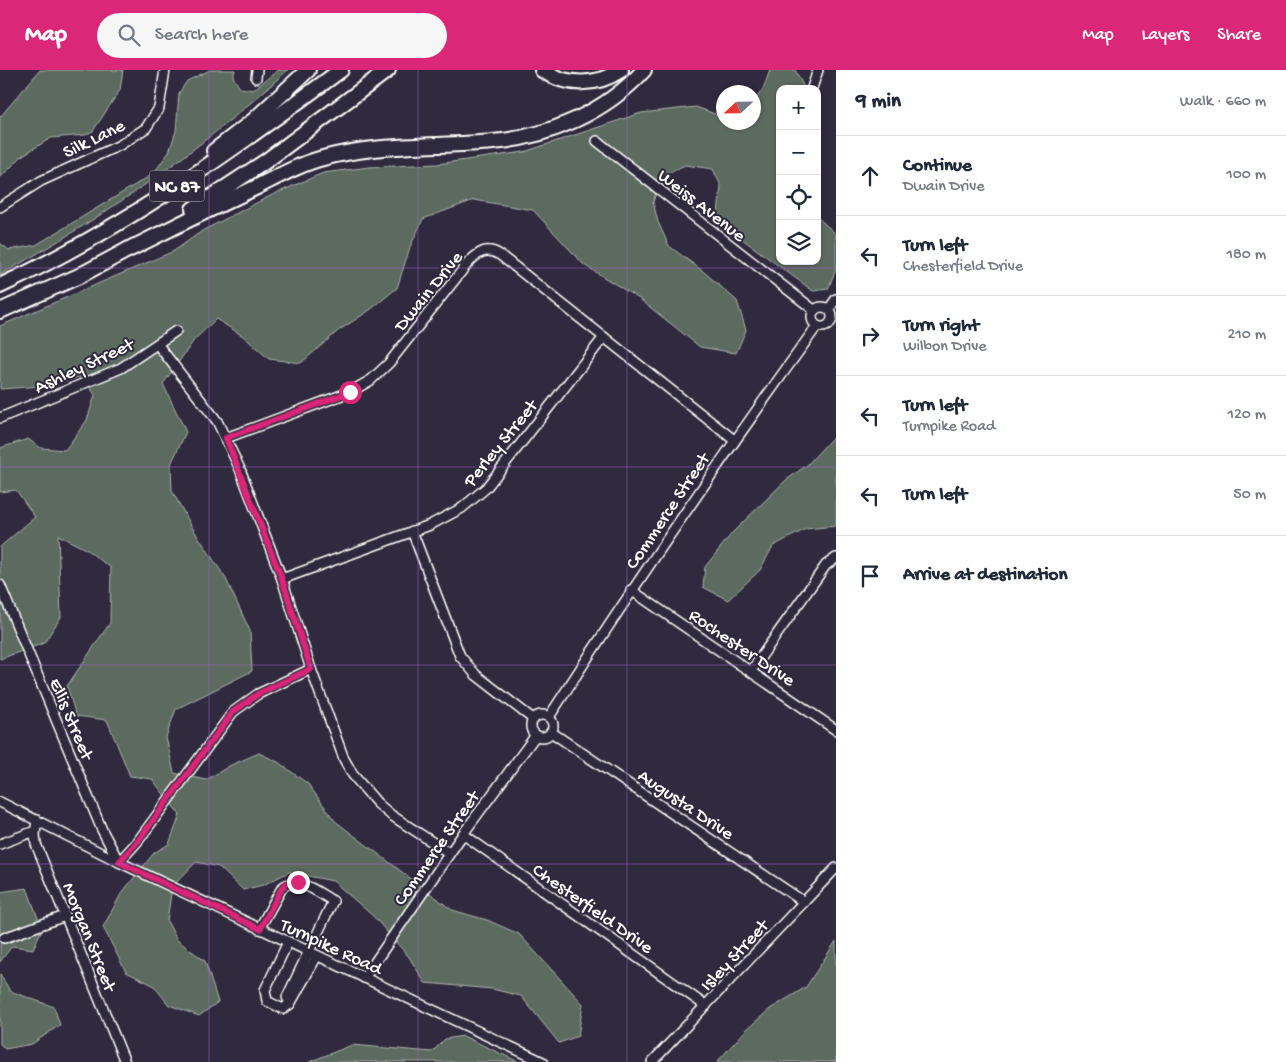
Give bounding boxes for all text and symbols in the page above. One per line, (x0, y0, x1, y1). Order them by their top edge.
search box (97, 13, 447, 58)
text: Map (25, 21, 67, 50)
icon: search (115, 21, 143, 49)
text: Search here (155, 24, 248, 47)
text: Map (1082, 25, 1114, 46)
text: Layers (1142, 25, 1189, 46)
text: Share (1217, 25, 1261, 46)
north arrow (716, 85, 761, 130)
map controls (776, 85, 821, 265)
button: + (776, 85, 821, 130)
text: 9 min (856, 90, 901, 115)
text: Walk · 660 m (1180, 93, 1266, 112)
street label: Silk Lane (60, 115, 130, 165)
button: − (776, 130, 821, 175)
text: Continue (903, 155, 972, 178)
icon: ahead (856, 162, 884, 190)
street label: Weiss Avenue (652, 165, 750, 248)
text: 100 m (1226, 166, 1266, 185)
road number: NC 87 (150, 170, 204, 202)
button: locate (776, 175, 821, 220)
text: Dwain Drive (903, 178, 984, 197)
button: layers (776, 220, 821, 265)
text: Turn left (903, 235, 967, 258)
icon: left (856, 242, 884, 270)
text: 180 m (1227, 246, 1266, 265)
street label: Dwain Drive (389, 247, 469, 339)
text: Chesterfield Drive (903, 258, 1023, 277)
text: Turn right (903, 315, 979, 338)
icon: right (856, 322, 884, 350)
text: 210 m (1227, 326, 1266, 345)
street label: Ashley Street (31, 333, 140, 400)
text: Wilbon Drive (903, 338, 987, 357)
route start (339, 381, 362, 404)
street label: Perley Street (459, 394, 545, 493)
text: Turn left (903, 395, 967, 418)
icon: left (856, 402, 884, 430)
text: 120 m (1227, 406, 1266, 425)
text: Turnpike Road (903, 418, 995, 437)
street label: Commerce Street (622, 448, 717, 574)
icon: left (856, 482, 884, 510)
text: Turn left (903, 484, 967, 507)
text: 50 m (1233, 486, 1266, 505)
icon: arrive (856, 562, 884, 590)
text: Arrive at destination (903, 564, 1067, 587)
street label: Rochester Drive (683, 605, 799, 693)
street label: Ellis Street (42, 675, 98, 766)
street label: Augusta Drive (633, 765, 738, 847)
street label: Commerce Street (390, 785, 487, 911)
street label: Chesterfield Drive (527, 860, 657, 960)
route end (287, 871, 310, 894)
street label: Morgan Street (55, 880, 121, 997)
street label: Turnpike Road (275, 914, 387, 983)
street label: Isley Street (696, 914, 776, 997)

